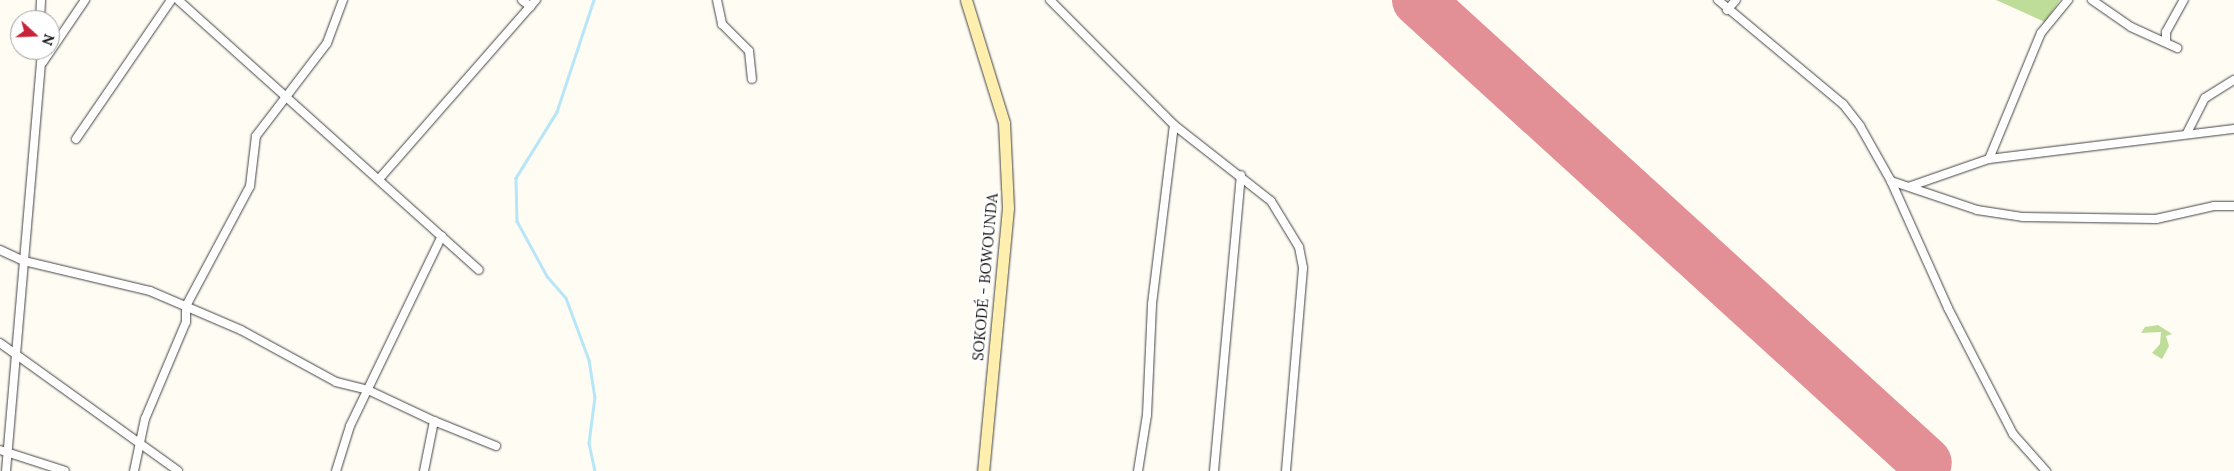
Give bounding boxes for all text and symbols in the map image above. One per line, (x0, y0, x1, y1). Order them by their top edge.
north arrow (10, 10, 60, 60)
text: N (38, 32, 58, 48)
street label: SOKODÉ - BOWOUNDA (969, 192, 1001, 362)

